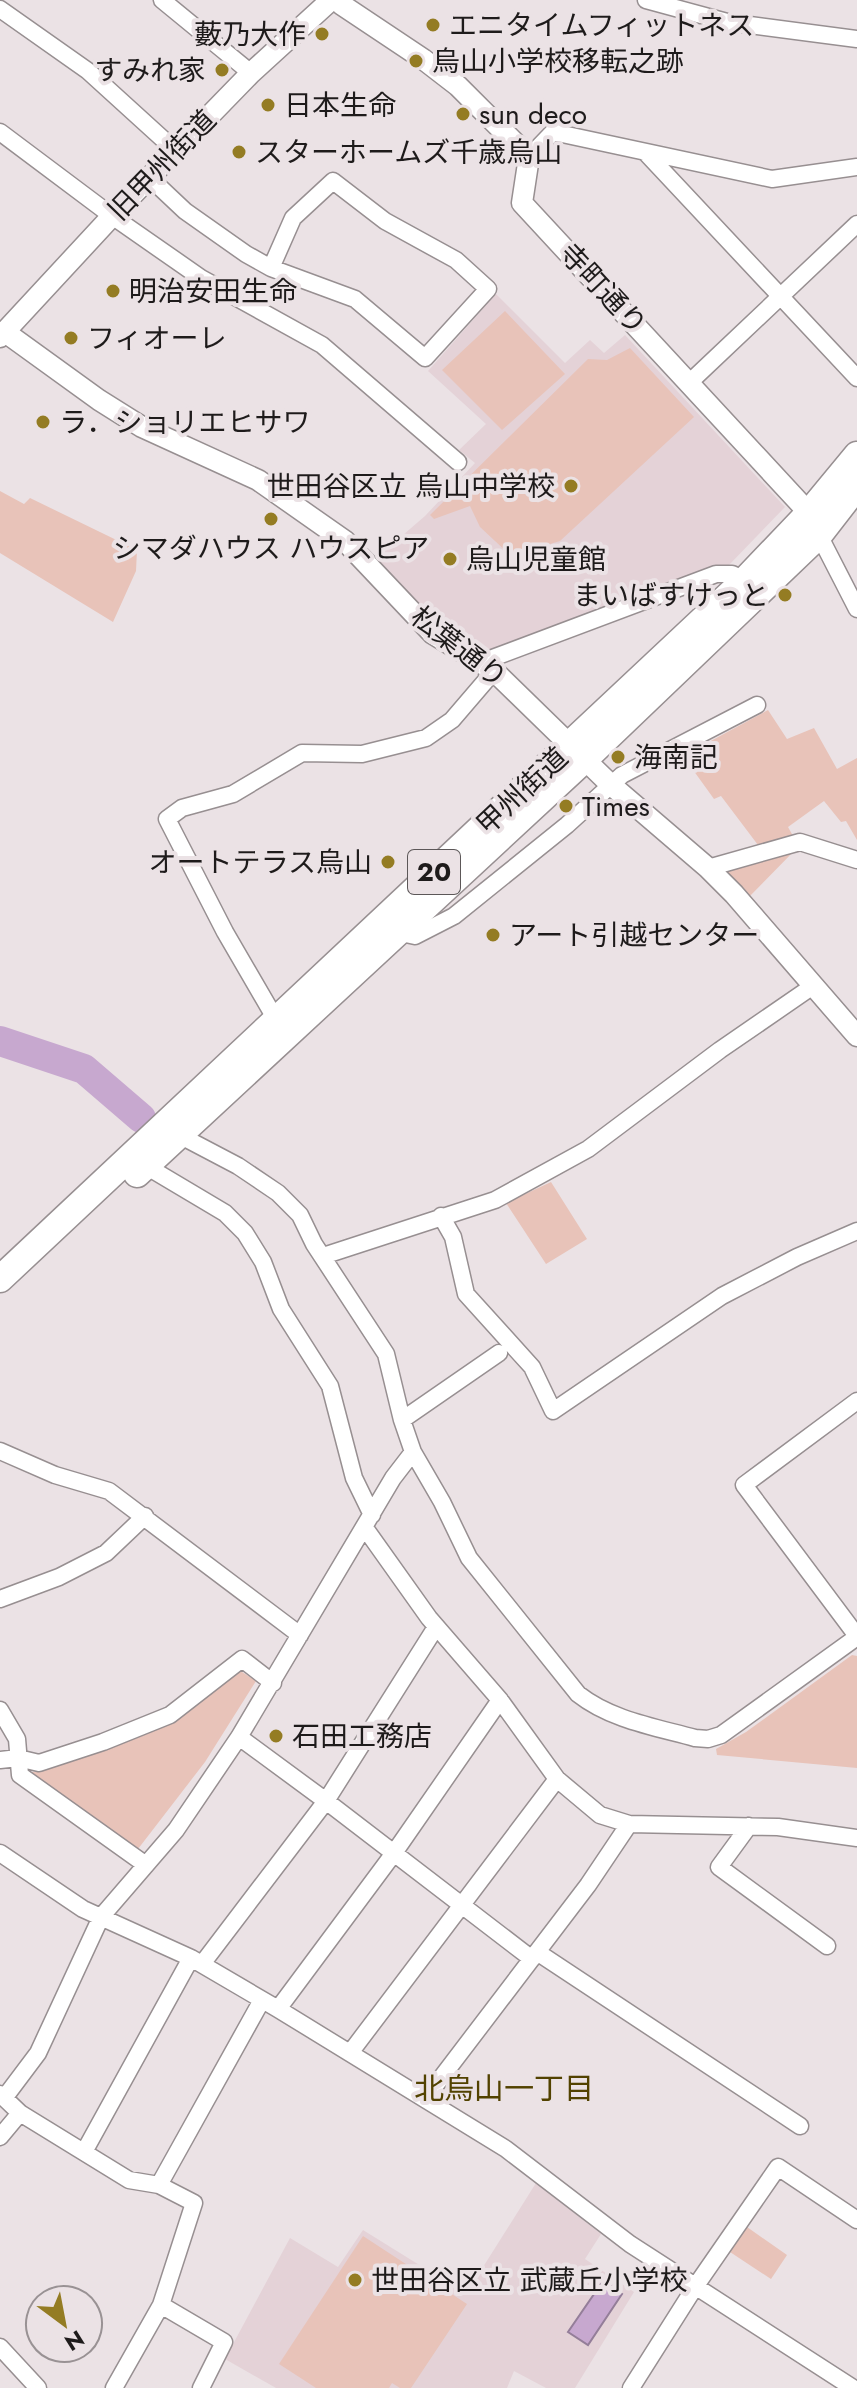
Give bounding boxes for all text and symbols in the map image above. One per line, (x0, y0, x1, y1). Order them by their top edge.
place label: エニタイムフィットネス (449, 5, 754, 46)
place label: 藪乃大作 (194, 14, 306, 55)
marker: エニタイムフィットネス (424, 16, 442, 34)
marker: 藪乃大作 (313, 25, 331, 43)
place label: 烏山小学校移転之跡 (432, 41, 684, 82)
place label: すみれ家 (94, 50, 206, 91)
marker: 烏山小学校移転之跡 (407, 52, 425, 70)
marker: すみれ家 (213, 61, 231, 79)
place label: 日本生命 (284, 85, 396, 126)
place label: sun deco (479, 94, 587, 135)
marker: 日本生命 (259, 96, 277, 114)
street label: 旧甲州街道 (99, 100, 225, 230)
marker: sun deco (454, 105, 472, 123)
place label: スターホームズ千歳烏山 (255, 132, 562, 173)
marker: スターホームズ千歳烏山 (230, 143, 248, 161)
street label: 寺町通り (550, 234, 656, 344)
place label: 明治安田生命 (129, 271, 297, 312)
marker: 明治安田生命 (104, 282, 122, 300)
place label: フィオーレ (87, 318, 226, 359)
marker: フィオーレ (62, 329, 80, 347)
place label: ラ．ショリエヒサワ (59, 402, 310, 443)
marker: ラ．ショリエヒサワ (34, 413, 52, 431)
place label: 世田谷区立 烏山中学校 (267, 466, 555, 507)
marker: 世田谷区立 烏山中学校 (562, 477, 580, 495)
marker: シマダハウス ハウスピア (262, 510, 280, 528)
place label: シマダハウス ハウスピア (113, 528, 429, 569)
place label: 烏山児童館 (466, 539, 606, 580)
marker: 烏山児童館 (441, 550, 459, 568)
place label: まいばすけっと (573, 575, 769, 616)
marker: まいばすけっと (776, 586, 794, 604)
street label: 松葉通り (402, 596, 516, 698)
place label: 海南記 (634, 737, 718, 778)
street label: 甲州街道 (467, 738, 577, 844)
marker: 海南記 (609, 748, 627, 766)
place label: Times (582, 786, 650, 827)
marker: Times (557, 797, 575, 815)
place label: オートテラス烏山 (149, 842, 372, 883)
road number: 20 (408, 850, 460, 894)
marker: オートテラス烏山 (379, 853, 397, 871)
place label: アート引越センター (509, 915, 759, 956)
marker: アート引越センター (484, 926, 502, 944)
place label: 石田工務店 (292, 1716, 432, 1757)
marker: 石田工務店 (267, 1727, 285, 1745)
district label: 北烏山一丁目 (414, 2067, 594, 2110)
place label: 世田谷区立 武蔵丘小学校 (371, 2260, 687, 2301)
marker: 世田谷区立 武蔵丘小学校 (346, 2271, 364, 2289)
north arrow (24, 2284, 104, 2364)
text: N (59, 2323, 90, 2359)

